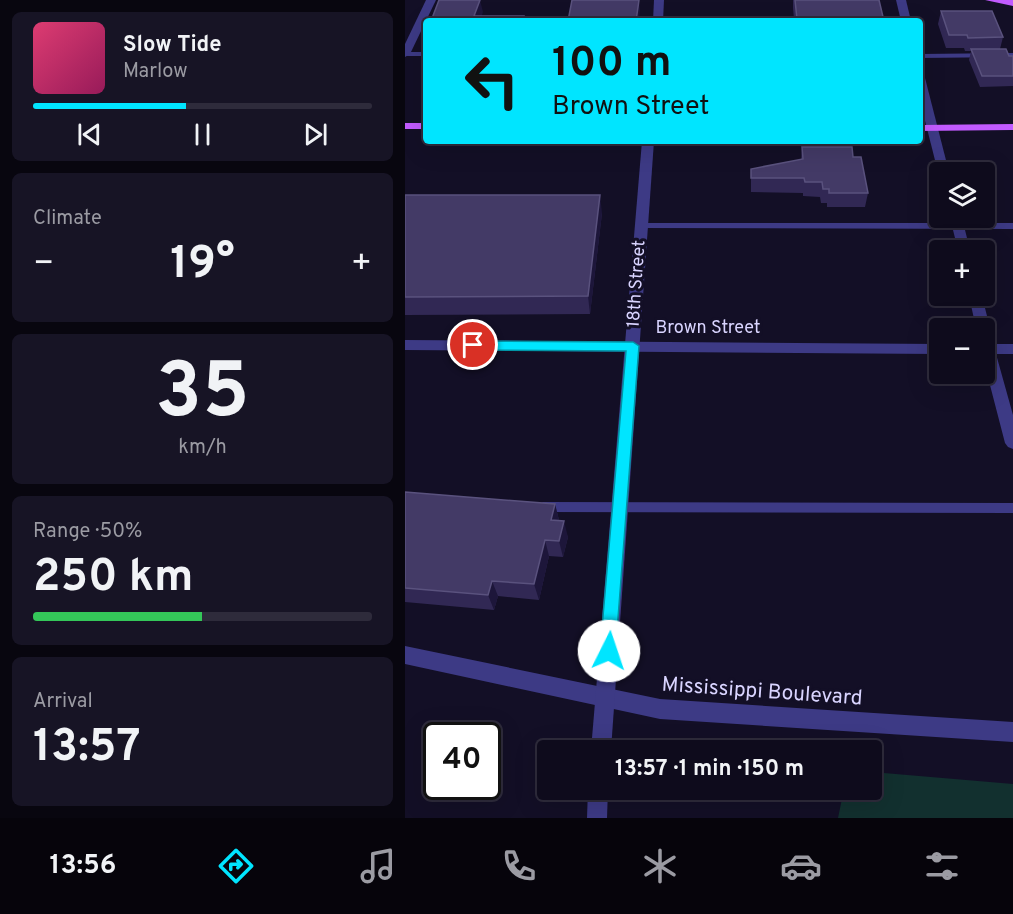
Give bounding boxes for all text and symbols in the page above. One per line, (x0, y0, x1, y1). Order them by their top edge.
text: Slow Tide (123, 32, 222, 59)
text: 100 m (552, 38, 671, 91)
icon: left (453, 42, 531, 120)
text: Marlow (123, 59, 187, 85)
text: Brown Street (552, 90, 710, 124)
icon: previous (73, 118, 106, 151)
icon: pause (186, 118, 219, 151)
icon: next (299, 118, 332, 151)
map controls (929, 162, 995, 384)
button: layers (929, 162, 995, 228)
text: Climate (33, 206, 102, 232)
text: 19° (170, 237, 235, 294)
street label: 18th Street (622, 239, 652, 329)
button: + (929, 240, 995, 306)
text: − (33, 244, 54, 286)
text: + (351, 244, 372, 286)
street label: Brown Street (655, 317, 761, 340)
button: − (929, 318, 995, 384)
pin (447, 319, 498, 370)
icon: arrive (456, 328, 489, 361)
text: 35 (155, 346, 250, 445)
text: km/h (178, 435, 227, 461)
text: Range · 50% (33, 519, 142, 545)
text: 250 km (33, 550, 193, 607)
position arrow (577, 619, 641, 683)
street label: Mississippi Boulevard (661, 672, 863, 712)
text: Arrival (33, 689, 93, 715)
text: 13:57 (33, 720, 141, 777)
speed limit sign: 40 (423, 722, 501, 800)
text: 13:57 · 1 min · 150 m (615, 756, 804, 783)
icon: directions (215, 845, 257, 887)
icon: music (357, 845, 399, 887)
icon: phone (498, 845, 540, 887)
icon: climate (639, 845, 681, 887)
icon: car (780, 845, 822, 887)
icon: filters (921, 845, 963, 887)
text: 13:56 (50, 849, 116, 883)

